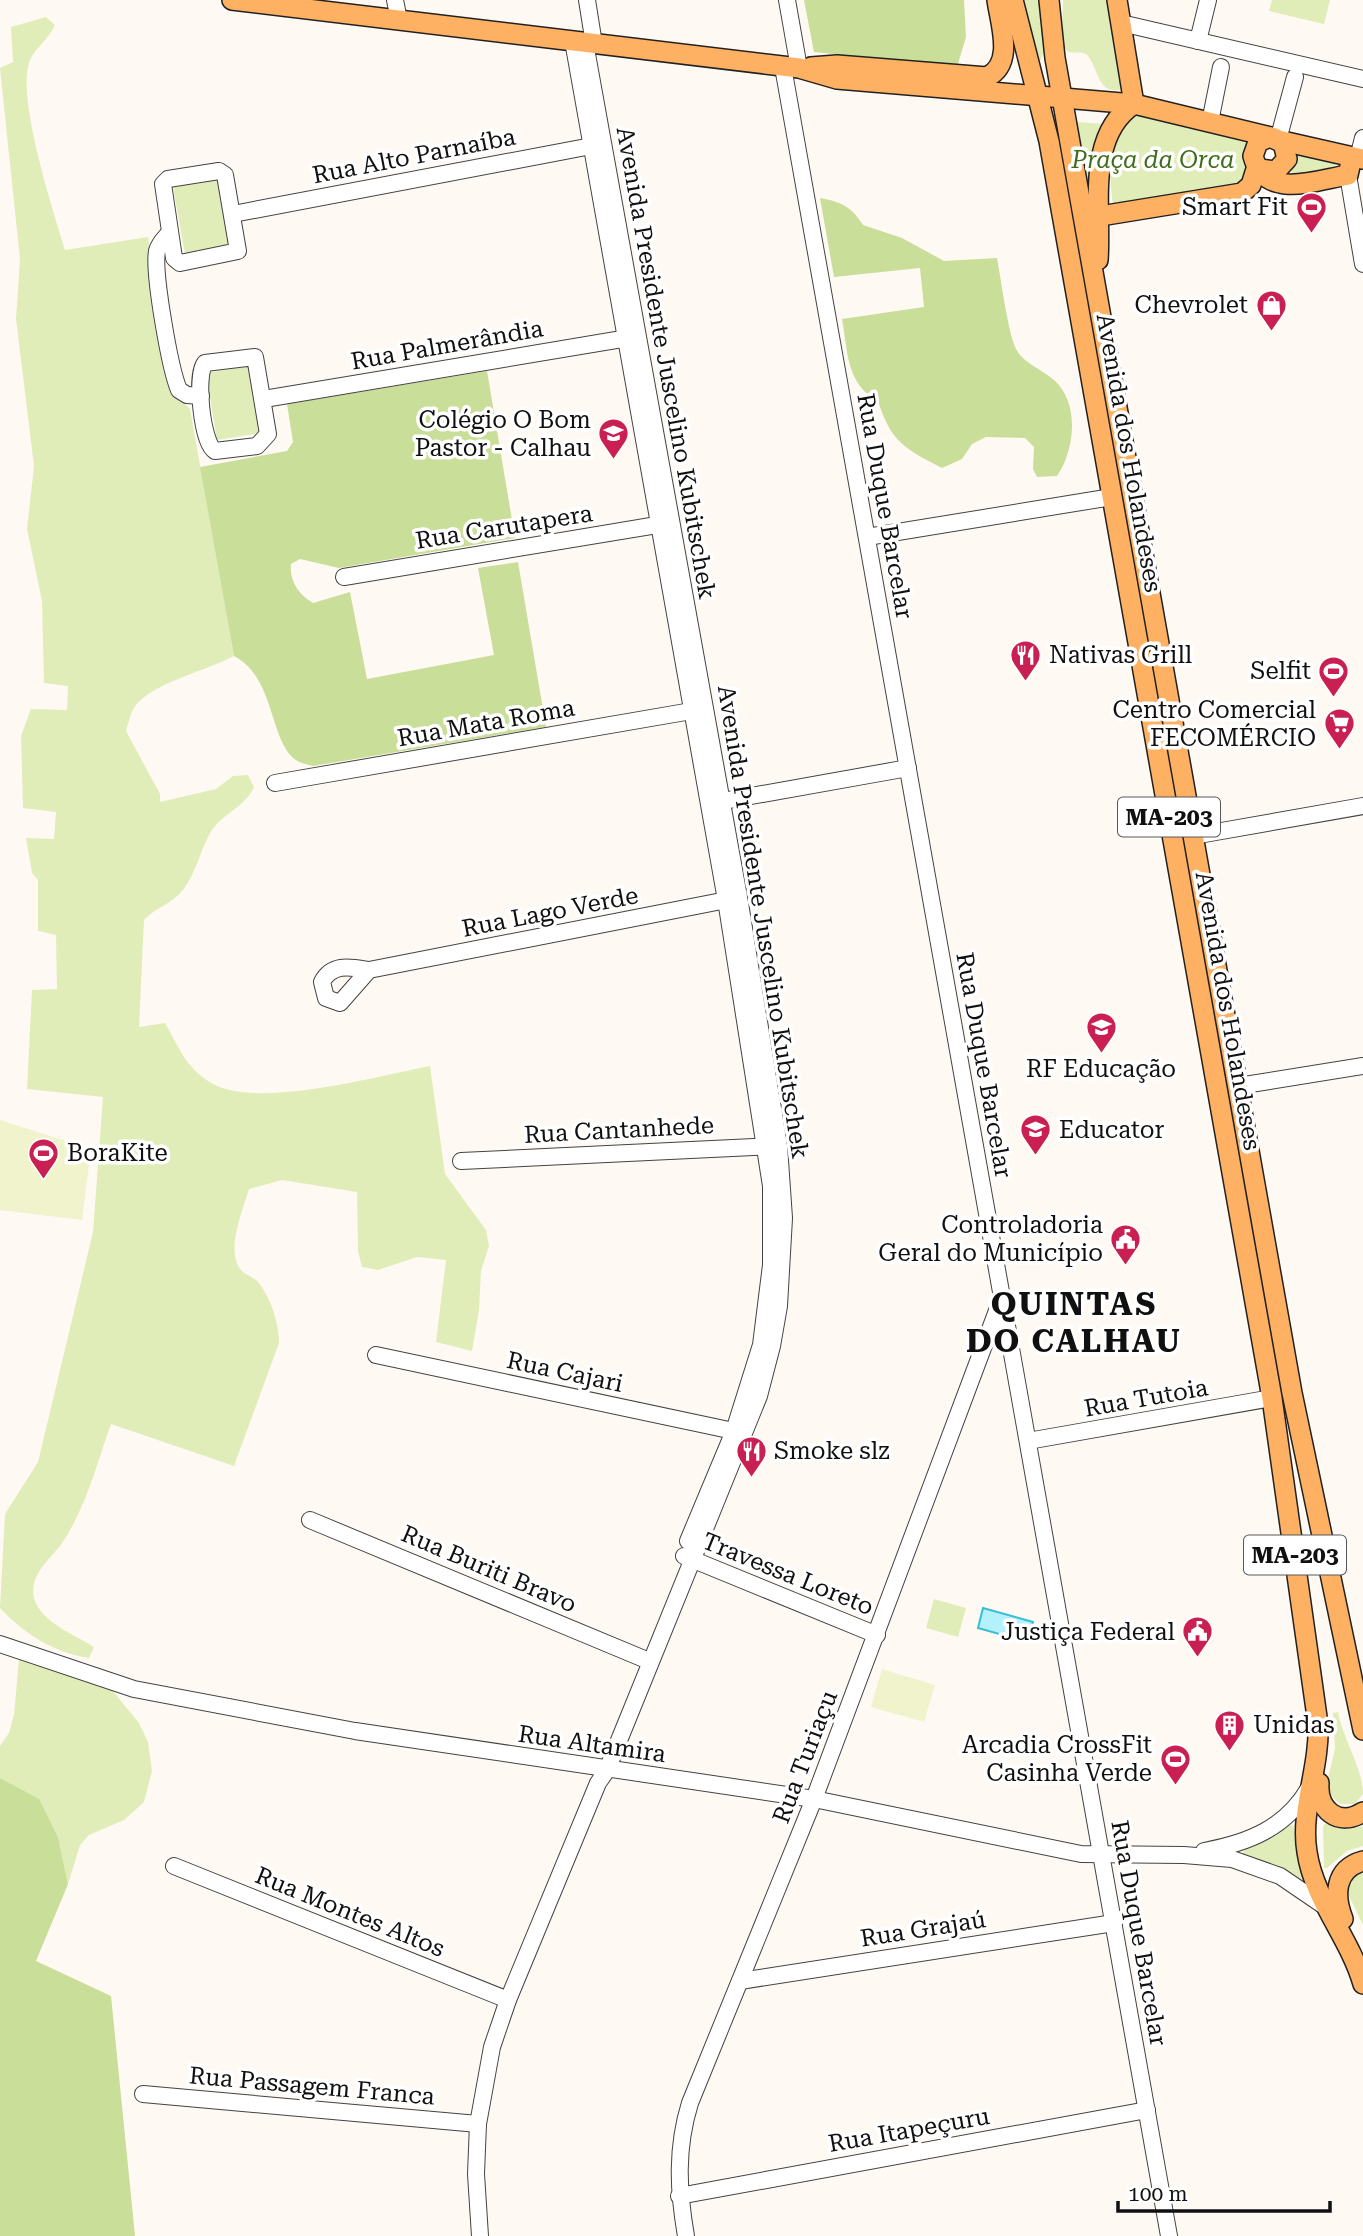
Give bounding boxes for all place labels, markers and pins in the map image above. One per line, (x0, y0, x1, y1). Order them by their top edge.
sports icon: Smart Fit (1294, 190, 1328, 234)
place label: Smart Fit (1182, 193, 1288, 221)
shop icon: Chevrolet (1254, 288, 1288, 332)
place label: Chevrolet (1135, 291, 1248, 319)
place label: Colégio O Bom Pastor - Calhau (415, 406, 591, 462)
school or university icon: Colégio O Bom Pastor - Calhau (597, 417, 631, 461)
restaurant icon: Nativas Grill (1009, 638, 1043, 682)
place label: Nativas Grill (1049, 641, 1192, 669)
sports icon: Selfit (1317, 654, 1351, 698)
place label: Selfit (1250, 657, 1311, 685)
place label: Centro Comercial FECOMÉRCIO (1112, 696, 1316, 752)
supermarket icon: Centro Comercial FECOMÉRCIO (1322, 707, 1356, 751)
school or university icon: RF Educação (1084, 1010, 1118, 1054)
place label: RF Educação (1026, 1055, 1176, 1083)
school or university icon: Educator (1019, 1113, 1053, 1157)
place label: Educator (1059, 1116, 1164, 1144)
sports icon: BoraKite (27, 1136, 61, 1180)
place label: BoraKite (67, 1139, 168, 1167)
place label: Controladoria Geral do Município (878, 1211, 1103, 1267)
public building icon: Controladoria Geral do Município (1109, 1222, 1143, 1266)
restaurant icon: Smoke slz (734, 1434, 768, 1478)
place label: Smoke slz (774, 1437, 889, 1465)
public building icon: Justiça Federal (1181, 1615, 1215, 1659)
place label: Justiça Federal (1001, 1618, 1175, 1646)
building icon: Unidas (1213, 1708, 1247, 1752)
place label: Unidas (1253, 1711, 1335, 1739)
place label: Arcadia CrossFit Casinha Verde (962, 1731, 1152, 1787)
sports icon: Arcadia CrossFit Casinha Verde (1158, 1742, 1192, 1786)

